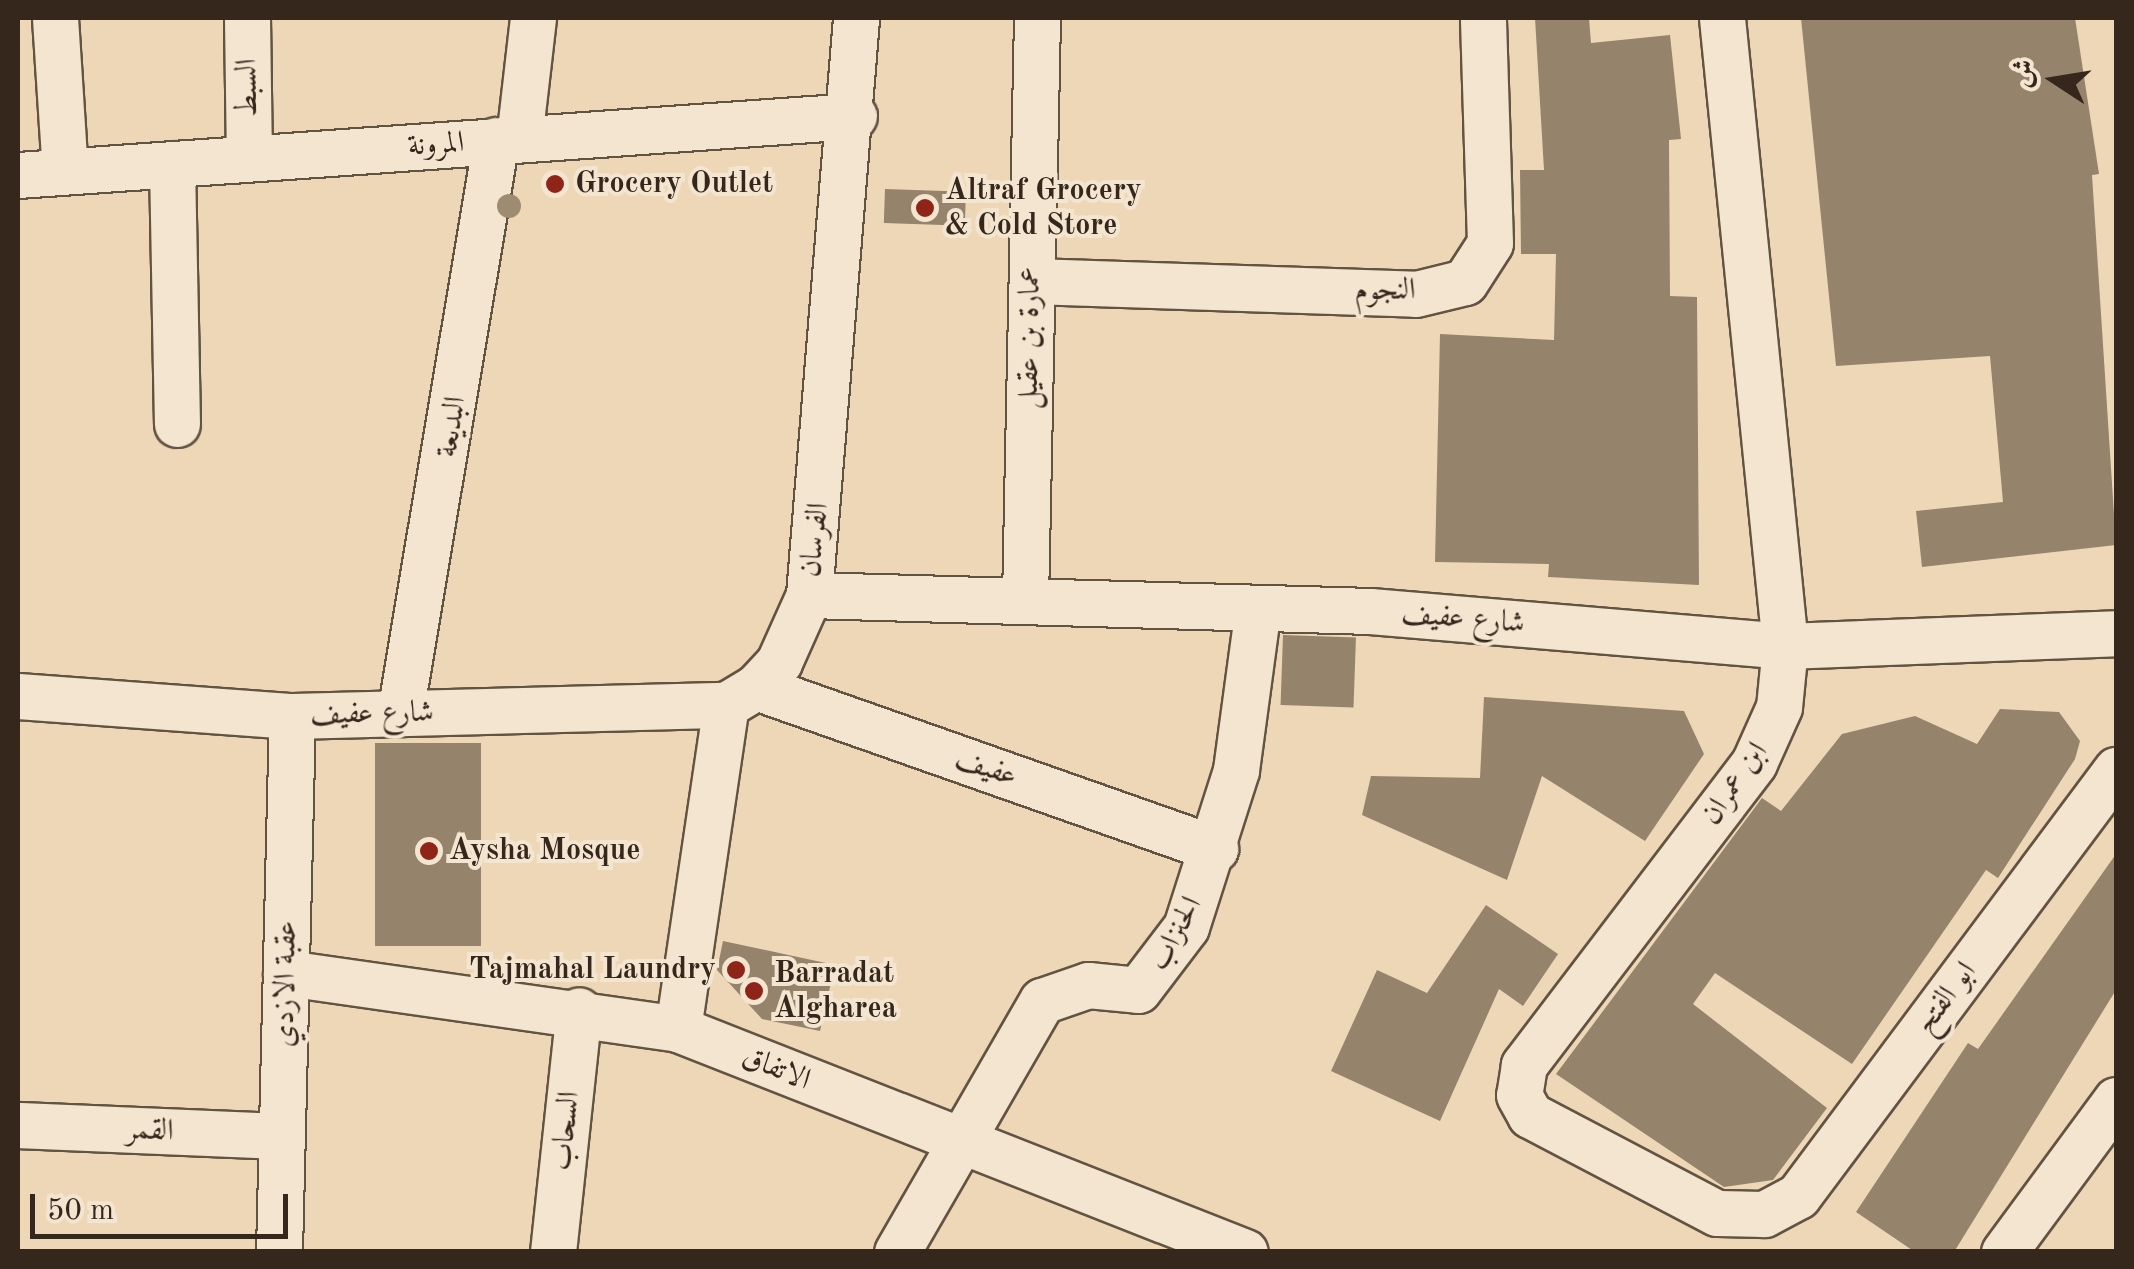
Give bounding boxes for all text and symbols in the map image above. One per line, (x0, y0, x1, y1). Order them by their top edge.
north arrow (2004, 30, 2104, 130)
text: ش (2008, 57, 2041, 90)
street label: السبط (229, 58, 267, 118)
street label: المرونة (407, 125, 465, 165)
place label: Grocery Outlet (575, 166, 773, 202)
marker: Grocery Outlet (544, 173, 566, 195)
place label: Altraf Grocery & Cold Store (945, 173, 1142, 244)
marker: Altraf Grocery & Cold Store (914, 197, 936, 219)
street label: عمارة بن عقيل (1011, 266, 1049, 410)
street label: النجوم (1354, 272, 1416, 310)
street label: البديعة (429, 394, 475, 460)
street label: الفرسان (793, 501, 837, 579)
street label: شارع عفيف (1400, 596, 1526, 642)
street label: شارع عفيف (310, 695, 434, 733)
street label: ابن عمران (1694, 736, 1776, 832)
street label: عفيف (950, 741, 1022, 795)
place label: Aysha Mosque (449, 833, 640, 869)
marker: Aysha Mosque (418, 840, 440, 862)
street label: الحنزاب (1142, 891, 1210, 977)
street label: عقبة الازدي (267, 920, 305, 1048)
place label: Tajmahal Laundry (469, 952, 716, 988)
street label: ابو الفتح (1907, 955, 1985, 1041)
place label: Barradat Algharea (774, 956, 897, 1026)
marker: Tajmahal Laundry (725, 959, 747, 981)
marker: Barradat Algharea (743, 980, 765, 1002)
street label: الاتفاق (737, 1039, 815, 1099)
street label: السحاب (544, 1090, 588, 1172)
street label: القمر (126, 1112, 174, 1150)
scale bar (35, 1174, 292, 1236)
text: 50 m (47, 1196, 114, 1226)

